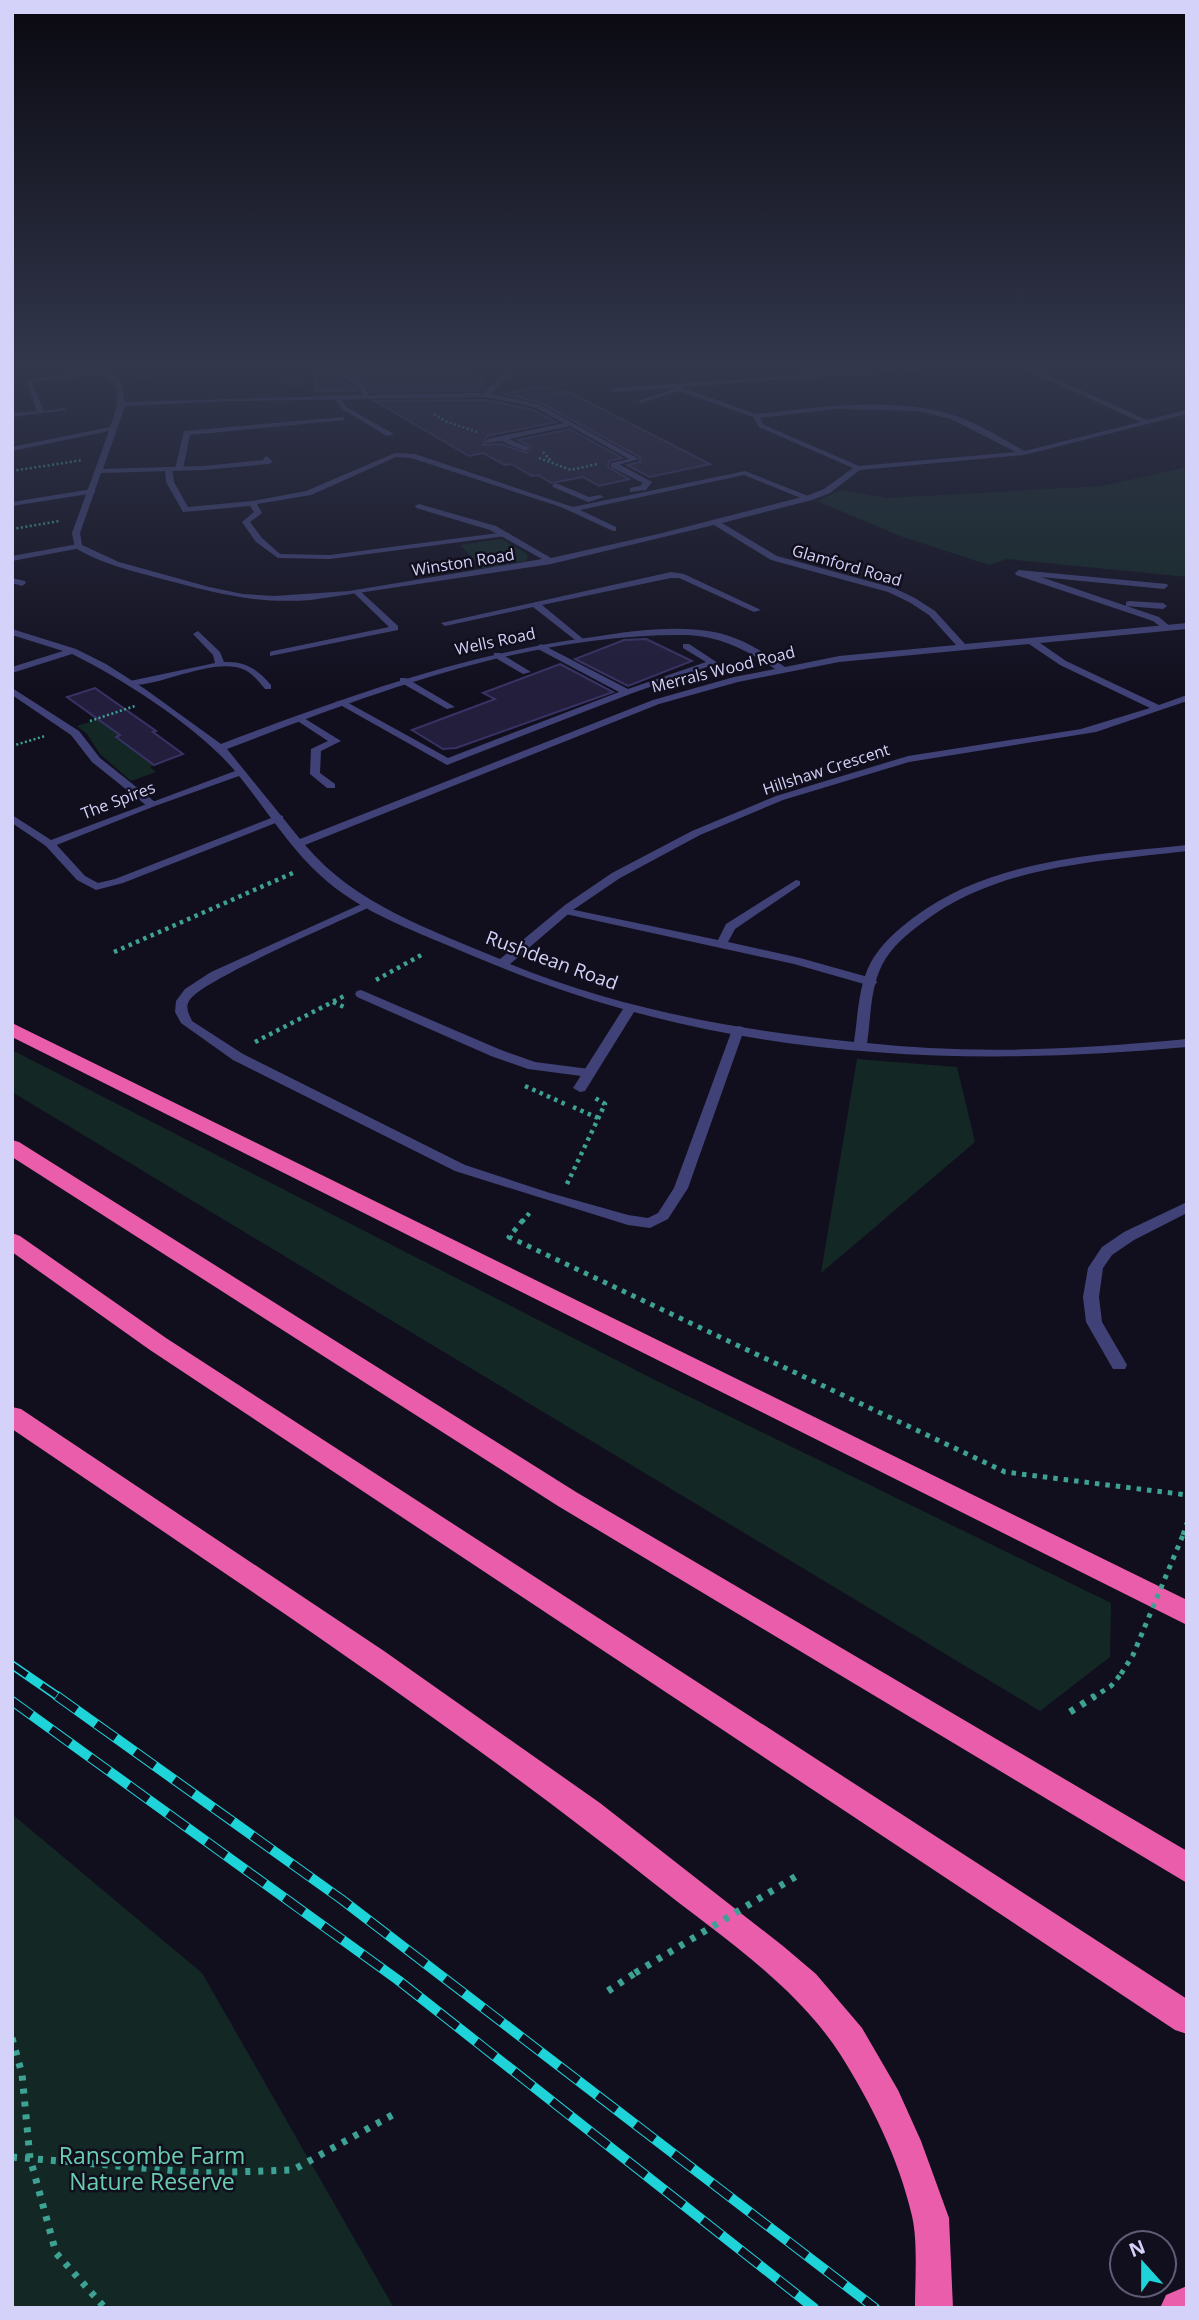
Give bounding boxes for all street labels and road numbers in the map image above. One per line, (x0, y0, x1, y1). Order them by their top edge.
street label: Glamford Road (790, 539, 904, 591)
street label: Winston Road (410, 543, 516, 581)
street label: Wells Road (453, 622, 537, 660)
street label: Merrals Wood Road (649, 641, 797, 697)
street label: Hillshaw Crescent (760, 738, 893, 800)
street label: The Spires (78, 776, 158, 824)
street label: Rushdean Road (482, 924, 622, 996)

